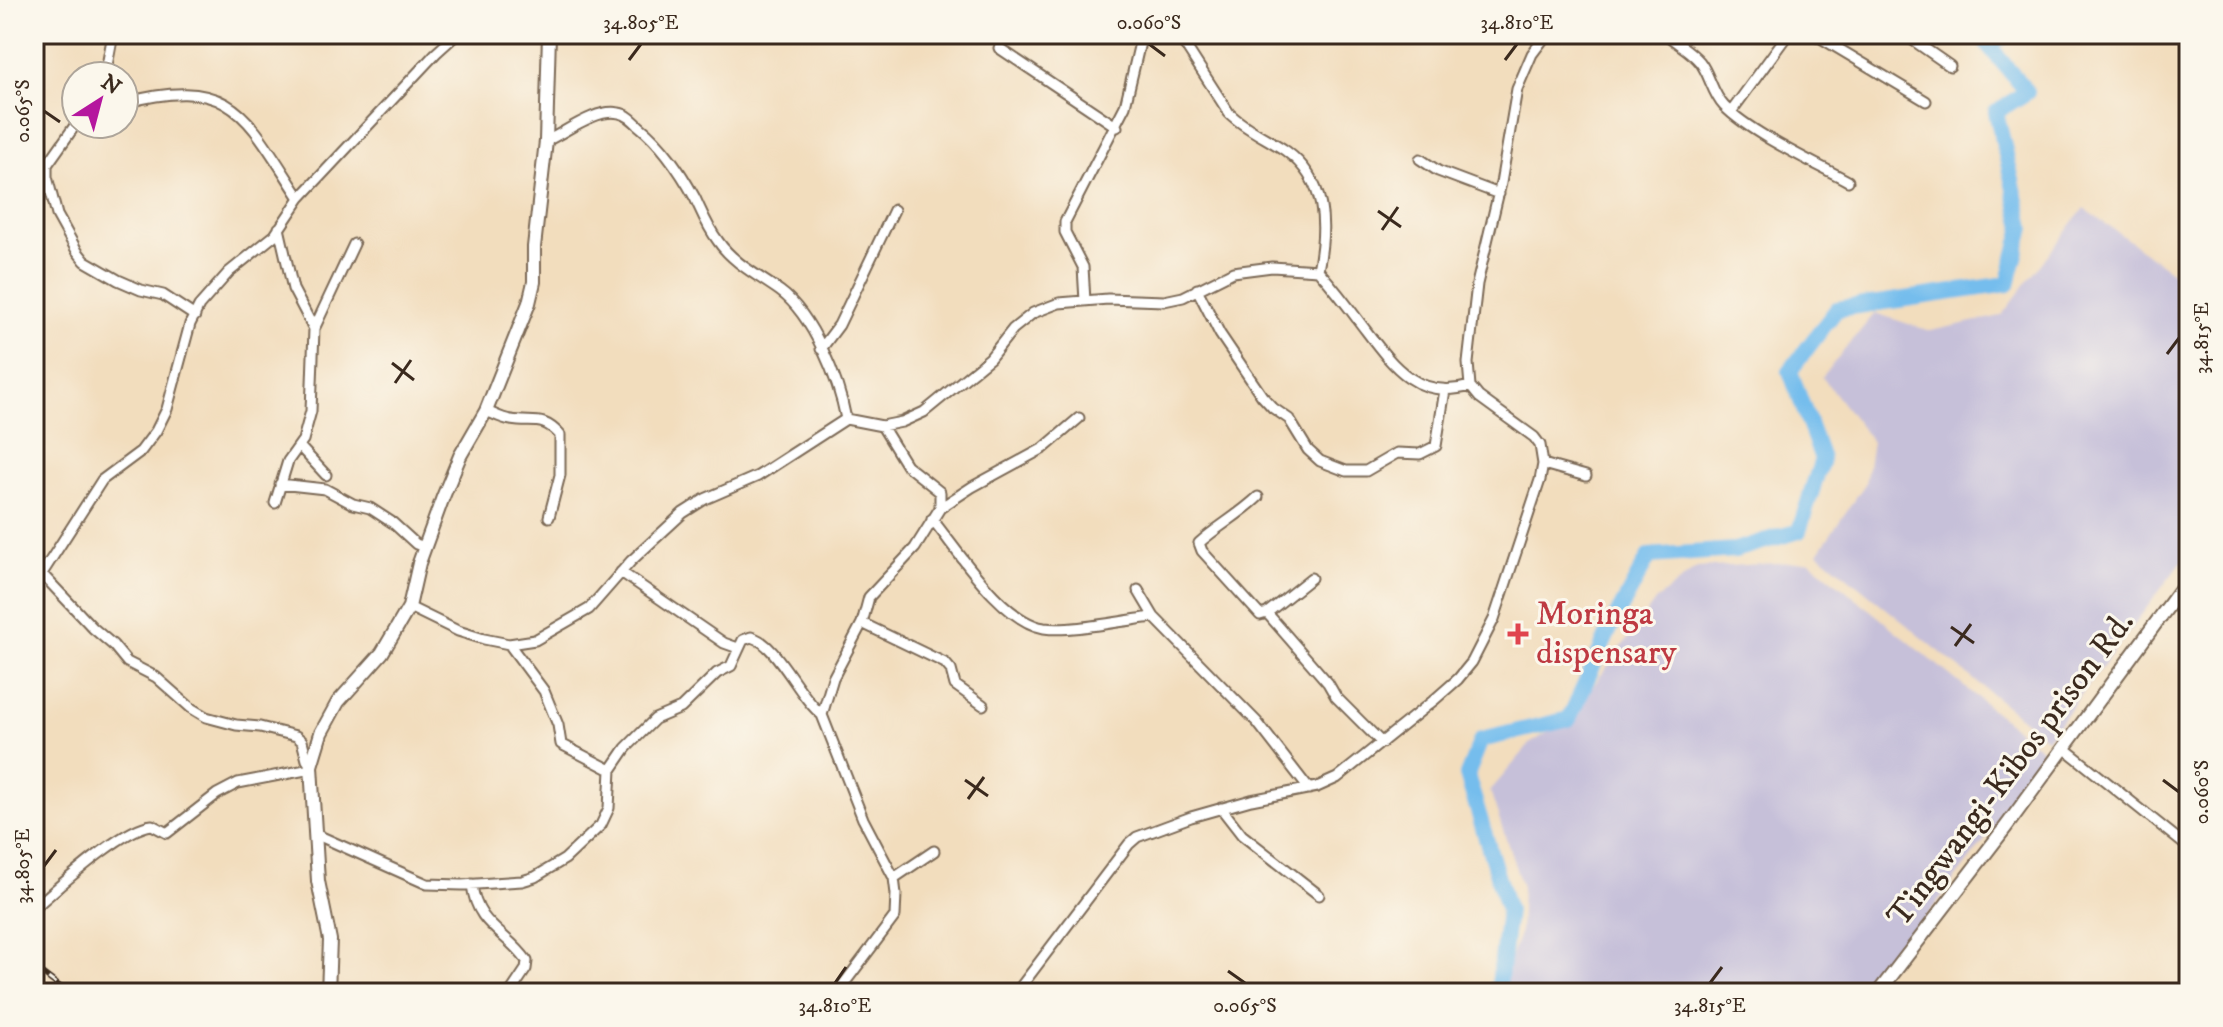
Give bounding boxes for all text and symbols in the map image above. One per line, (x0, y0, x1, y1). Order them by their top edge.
text: 34.805°E (603, 11, 679, 36)
text: 0.060°S (1117, 11, 1181, 36)
text: 34.810°E (1481, 11, 1553, 36)
north arrow (60, 60, 140, 140)
text: N (96, 69, 126, 101)
text: 0.065°S (11, 79, 36, 143)
text: 34.815°E (2190, 302, 2215, 374)
place label: Moringa dispensary (1536, 593, 1677, 674)
street label: Tingwangi-Kibos prison Rd. (1878, 602, 2144, 936)
marker: Moringa dispensary (1507, 623, 1529, 645)
text: 0.060°S (2190, 760, 2215, 824)
text: 34.805°E (11, 828, 36, 904)
text: 34.810°E (799, 994, 871, 1019)
text: 0.065°S (1213, 994, 1277, 1019)
text: 34.815°E (1674, 994, 1746, 1019)

